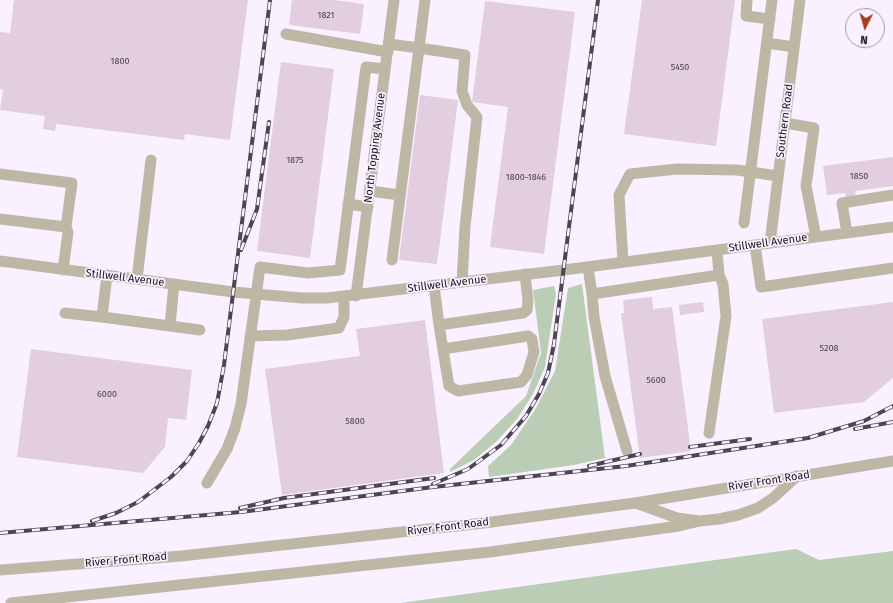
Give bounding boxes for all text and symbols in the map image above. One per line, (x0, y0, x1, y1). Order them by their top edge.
north arrow (845, 8, 885, 48)
house number: 1821 (318, 10, 334, 20)
text: N (860, 33, 868, 46)
house number: 1800 (111, 56, 129, 66)
house number: 5450 (671, 62, 689, 72)
street label: Southern Road (774, 83, 796, 159)
street label: North Topping Avenue (362, 92, 388, 204)
house number: 1875 (286, 155, 304, 165)
house number: 1850 (850, 171, 868, 181)
house number: 1800-1846 (506, 172, 546, 182)
street label: Stillwell Avenue (728, 231, 808, 255)
street label: Stillwell Avenue (85, 267, 165, 289)
street label: Stillwell Avenue (407, 273, 487, 295)
house number: 5208 (820, 343, 838, 353)
house number: 5600 (646, 375, 666, 385)
house number: 6000 (97, 389, 117, 399)
house number: 5800 (345, 416, 365, 426)
street label: River Front Road (727, 468, 811, 494)
street label: River Front Road (406, 515, 490, 539)
street label: River Front Road (84, 550, 168, 570)

